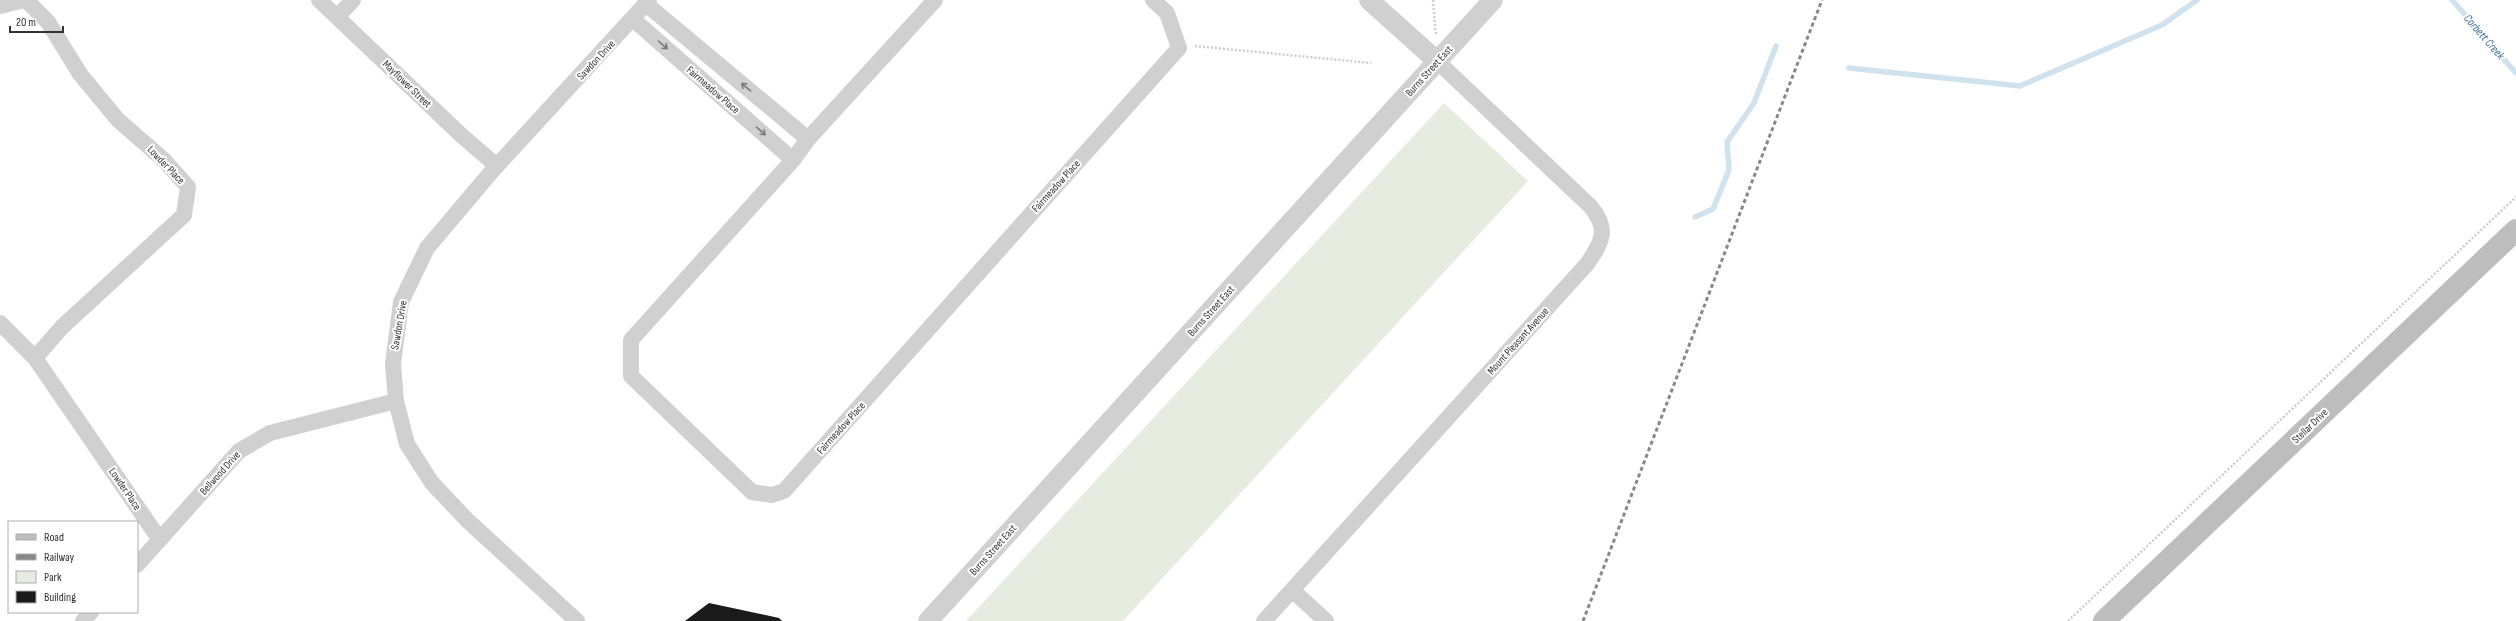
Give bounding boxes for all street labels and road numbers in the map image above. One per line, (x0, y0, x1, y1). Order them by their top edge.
street label: Sawdon Drive (574, 37, 618, 83)
street label: Burns Street East (1403, 42, 1456, 99)
street label: Mayflower Street (380, 57, 435, 111)
street label: Fairmeadow Place (684, 63, 742, 117)
street label: Lowder Place (145, 143, 187, 187)
street label: Fairmeadow Place (1029, 157, 1083, 215)
street label: Burns Street East (1185, 282, 1238, 339)
street label: Sawdon Drive (388, 299, 410, 351)
street label: Mount Pleasant Avenue (1484, 305, 1552, 377)
street label: Fairmeadow Place (814, 399, 868, 457)
street label: Stellar Drive (2289, 406, 2331, 446)
street label: Bellwood Drive (197, 449, 243, 497)
street label: Lowder Place (106, 465, 144, 513)
street label: Burns Street East (967, 521, 1020, 578)

